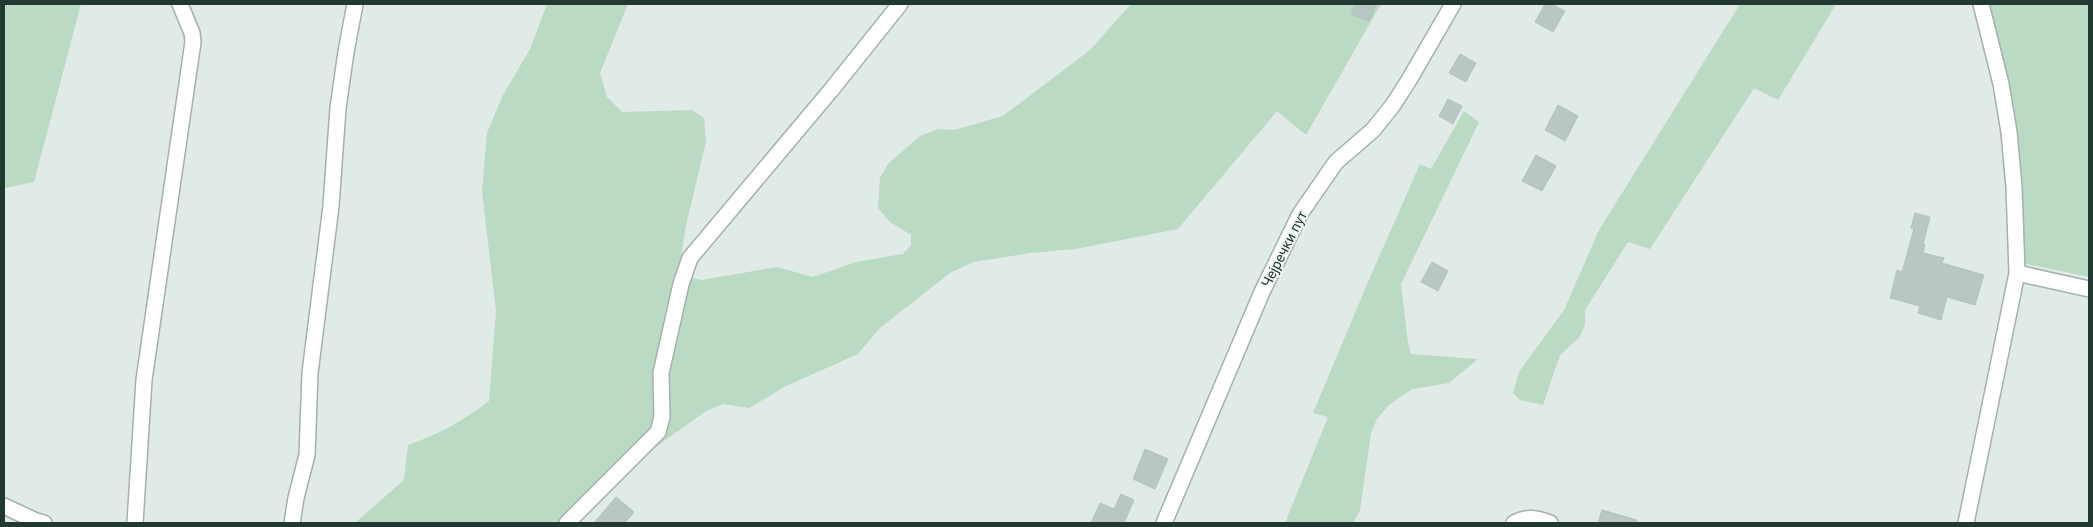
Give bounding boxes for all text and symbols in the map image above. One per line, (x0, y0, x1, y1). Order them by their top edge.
street label: Чејречки пут (1258, 208, 1310, 290)

